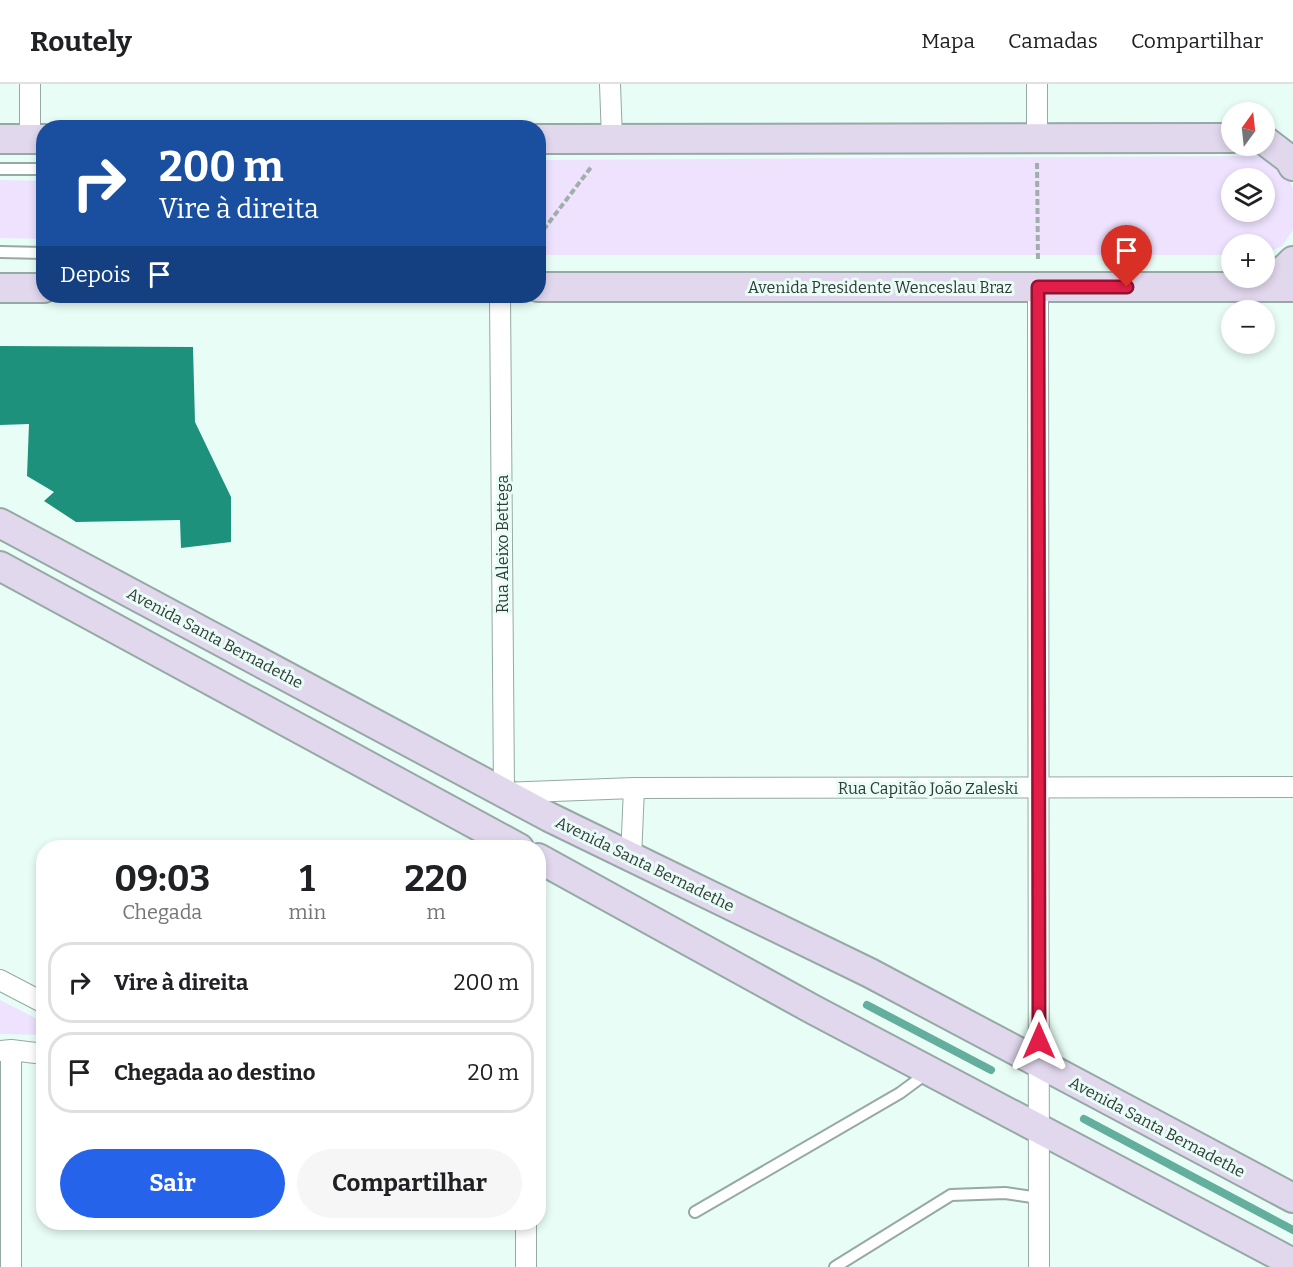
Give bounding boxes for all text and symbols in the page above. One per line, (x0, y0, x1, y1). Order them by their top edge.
text: Routely (30, 25, 132, 58)
text: Mapa (921, 28, 975, 54)
text: Camadas (1008, 28, 1098, 54)
text: Compartilhar (1131, 28, 1263, 54)
north arrow (1221, 102, 1275, 156)
map controls (1221, 102, 1275, 354)
text: 200 m (159, 142, 284, 192)
icon: right (60, 144, 138, 222)
button: layers (1221, 168, 1275, 222)
text: Vire à direita (159, 193, 319, 225)
pin (1101, 225, 1152, 287)
icon: arrive (1110, 234, 1143, 267)
button: + (1221, 234, 1275, 288)
icon: arrive (143, 258, 176, 291)
text: Depois (60, 261, 131, 288)
street label: Avenida Presidente Wenceslau Braz (748, 278, 1013, 297)
button: − (1221, 300, 1275, 354)
street label: Rua Aleixo Bettega (493, 475, 512, 613)
street label: Avenida Santa Bernadethe (124, 583, 306, 693)
street label: Rua Capitão João Zaleski (838, 779, 1019, 798)
street label: Avenida Santa Bernadethe (553, 812, 737, 916)
text: 09:03 (114, 857, 210, 901)
text: 1 (300, 857, 315, 901)
text: 220 (404, 857, 468, 901)
text: Chegada (122, 900, 202, 924)
text: min (289, 900, 326, 924)
text: m (427, 900, 446, 924)
icon: right (63, 966, 96, 999)
text: Vire à direita (114, 969, 248, 996)
text: 200 m (453, 969, 519, 996)
position arrow (1007, 1009, 1071, 1073)
icon: arrive (63, 1056, 96, 1089)
text: Chegada ao destino (114, 1059, 315, 1086)
text: 20 m (468, 1059, 519, 1086)
street label: Avenida Santa Bernadethe (1066, 1072, 1248, 1182)
button: Sair (60, 1149, 285, 1218)
button: Compartilhar (297, 1149, 522, 1218)

